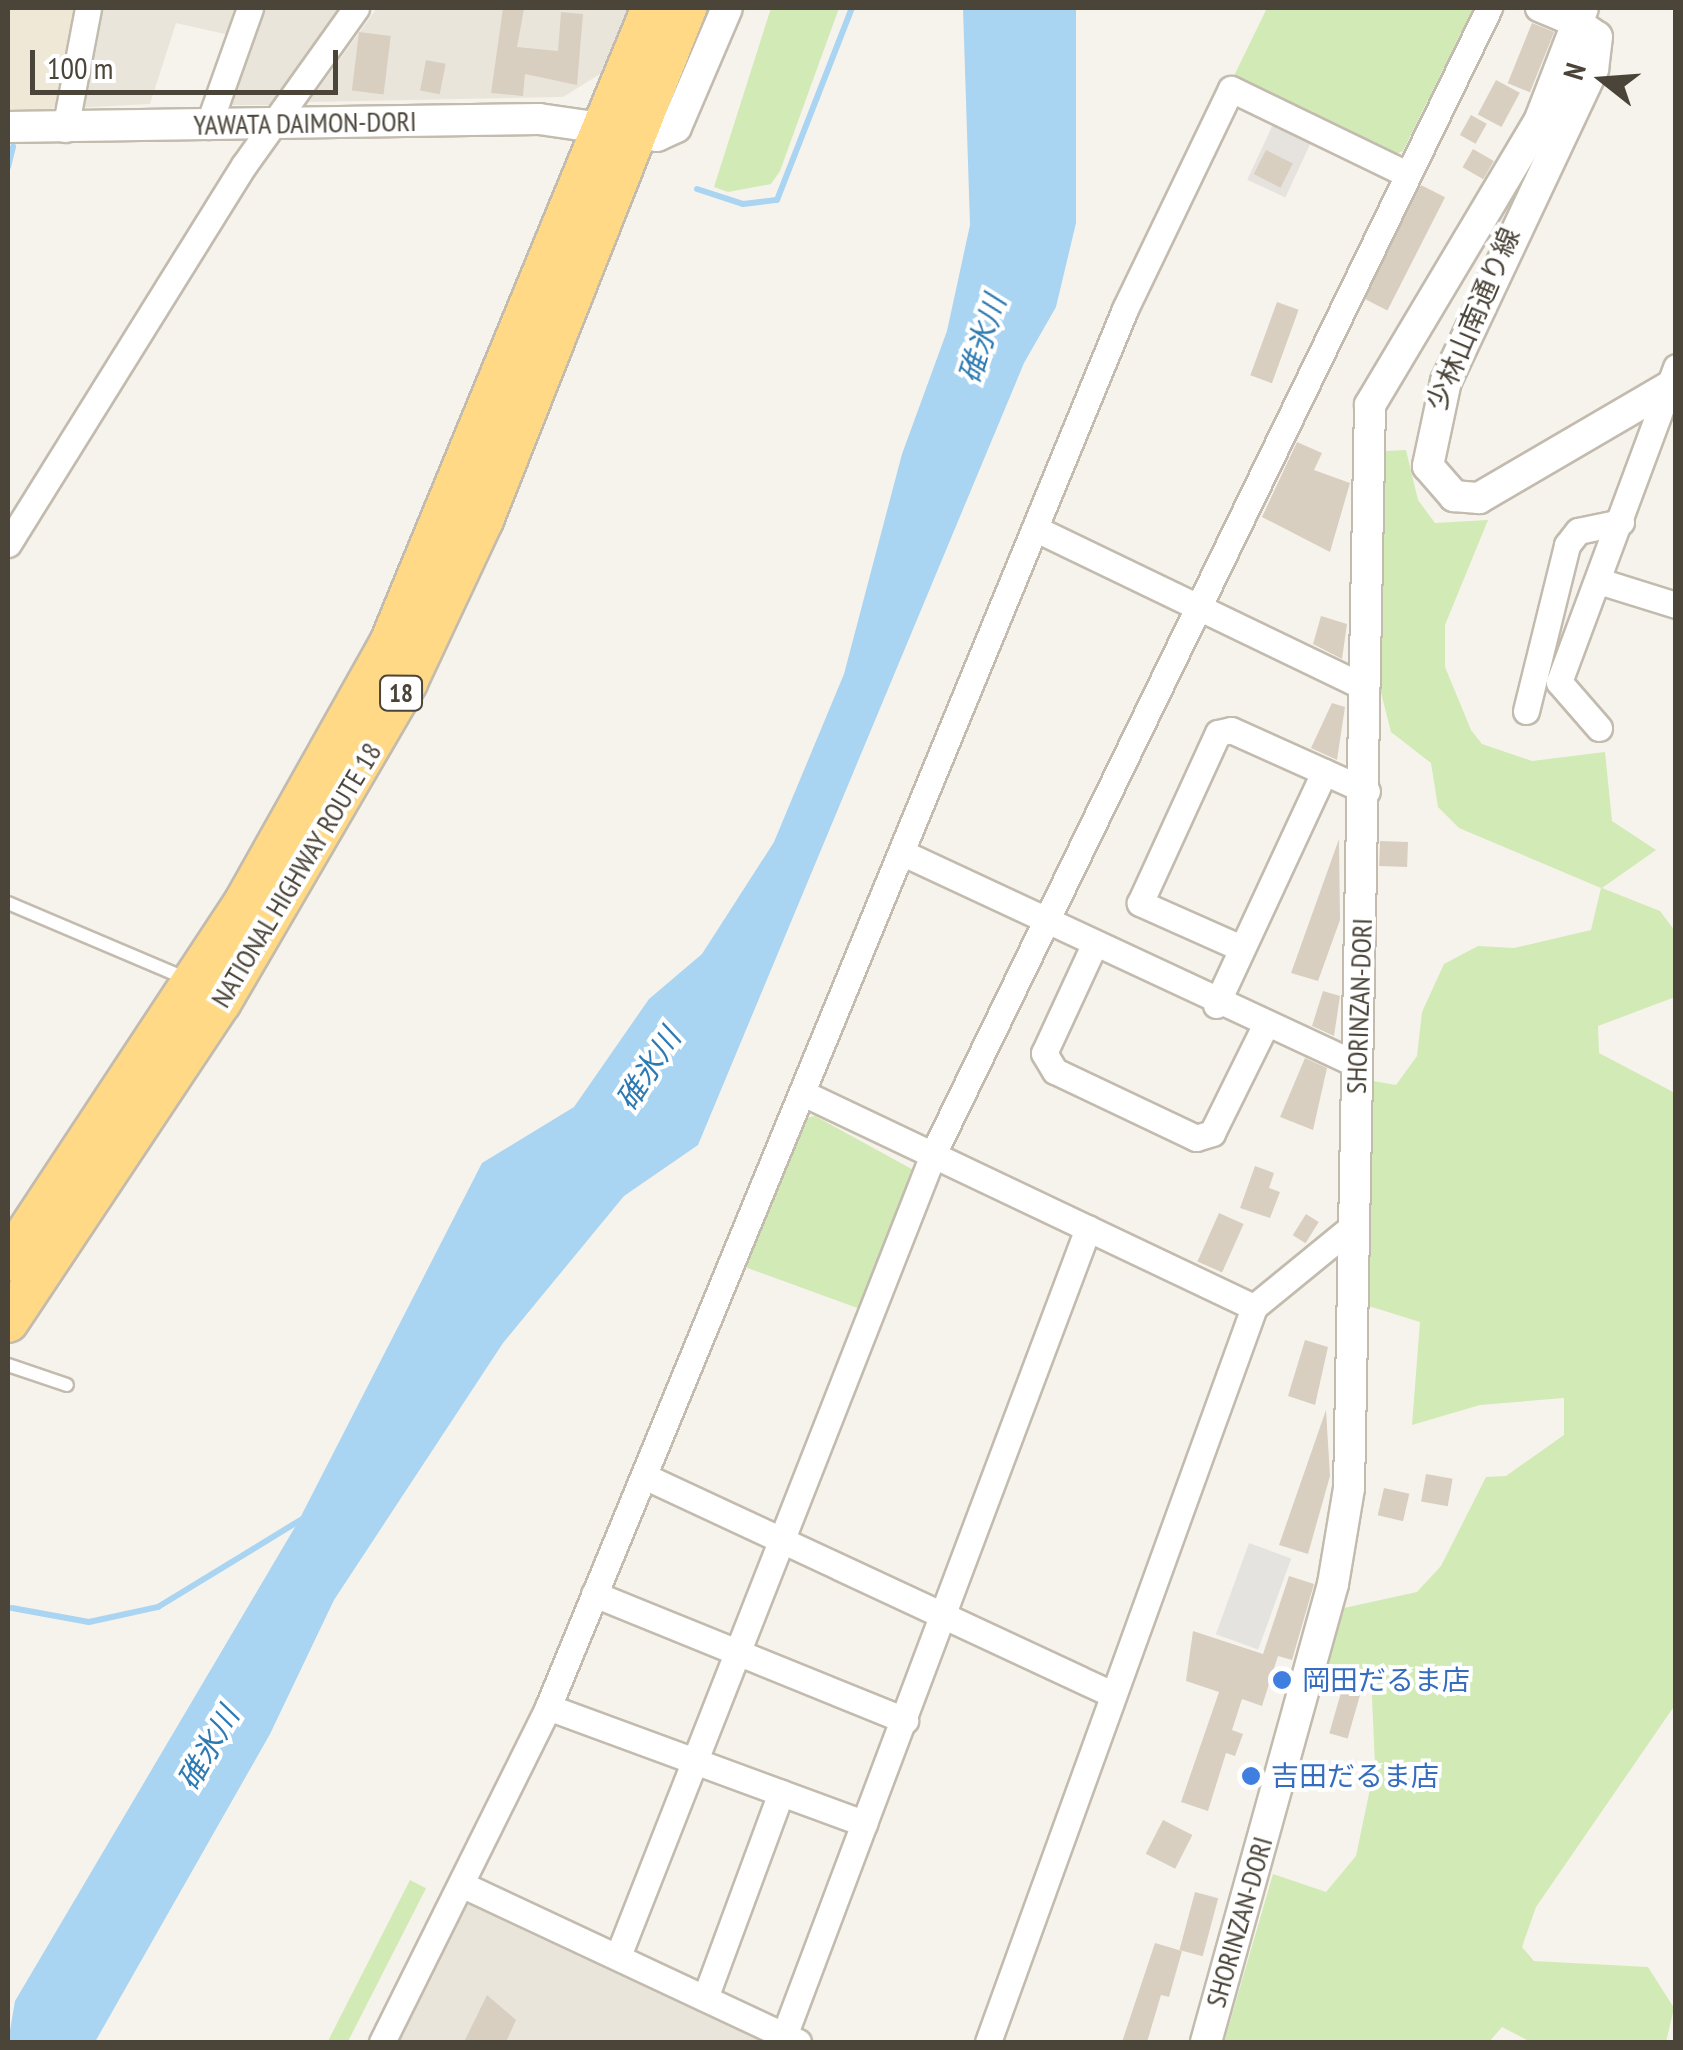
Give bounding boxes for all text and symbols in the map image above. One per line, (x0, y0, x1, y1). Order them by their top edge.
scale bar (35, 30, 342, 92)
north arrow (1553, 30, 1653, 130)
text: 100 m (47, 48, 113, 87)
text: N (1554, 58, 1594, 84)
street label: YAWATA DAIMON-DORI (193, 104, 417, 142)
street label: 少林山南通り線 (1419, 222, 1527, 416)
water label: 碓氷川 (951, 291, 1013, 387)
road number: 18 (378, 673, 424, 713)
street label: NATIONAL HIGHWAY ROUTE 18 (203, 736, 389, 1014)
street label: SHORINZAN-DORI (1339, 918, 1379, 1094)
water label: 碓氷川 (608, 1021, 688, 1117)
place label: 岡田だるま店 (1302, 1663, 1470, 1697)
marker: 岡田だるま店 (1271, 1669, 1293, 1691)
water label: 碓氷川 (170, 1700, 246, 1796)
place label: 吉田だるま店 (1271, 1759, 1439, 1793)
marker: 吉田だるま店 (1240, 1765, 1262, 1787)
street label: SHORINZAN-DORI (1199, 1833, 1279, 2011)

